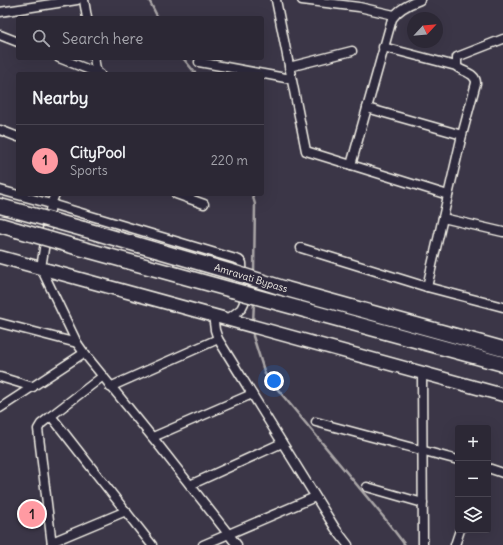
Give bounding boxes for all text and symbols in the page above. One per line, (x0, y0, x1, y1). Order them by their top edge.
north arrow (407, 12, 443, 48)
search box (16, 16, 264, 60)
icon: search (30, 27, 52, 49)
text: Search here (62, 29, 143, 48)
text: Nearby (32, 87, 88, 109)
text: CityPool (70, 143, 126, 162)
text: 1 (42, 152, 48, 169)
text: 220 m (211, 152, 248, 169)
text: Sports (70, 162, 108, 179)
street label: Amravati Bypass (213, 261, 290, 295)
your location (264, 371, 284, 391)
map controls (455, 425, 491, 533)
button: + (455, 425, 491, 461)
button: − (455, 461, 491, 497)
button: layers (455, 497, 491, 533)
pin: 1 (19, 499, 45, 529)

